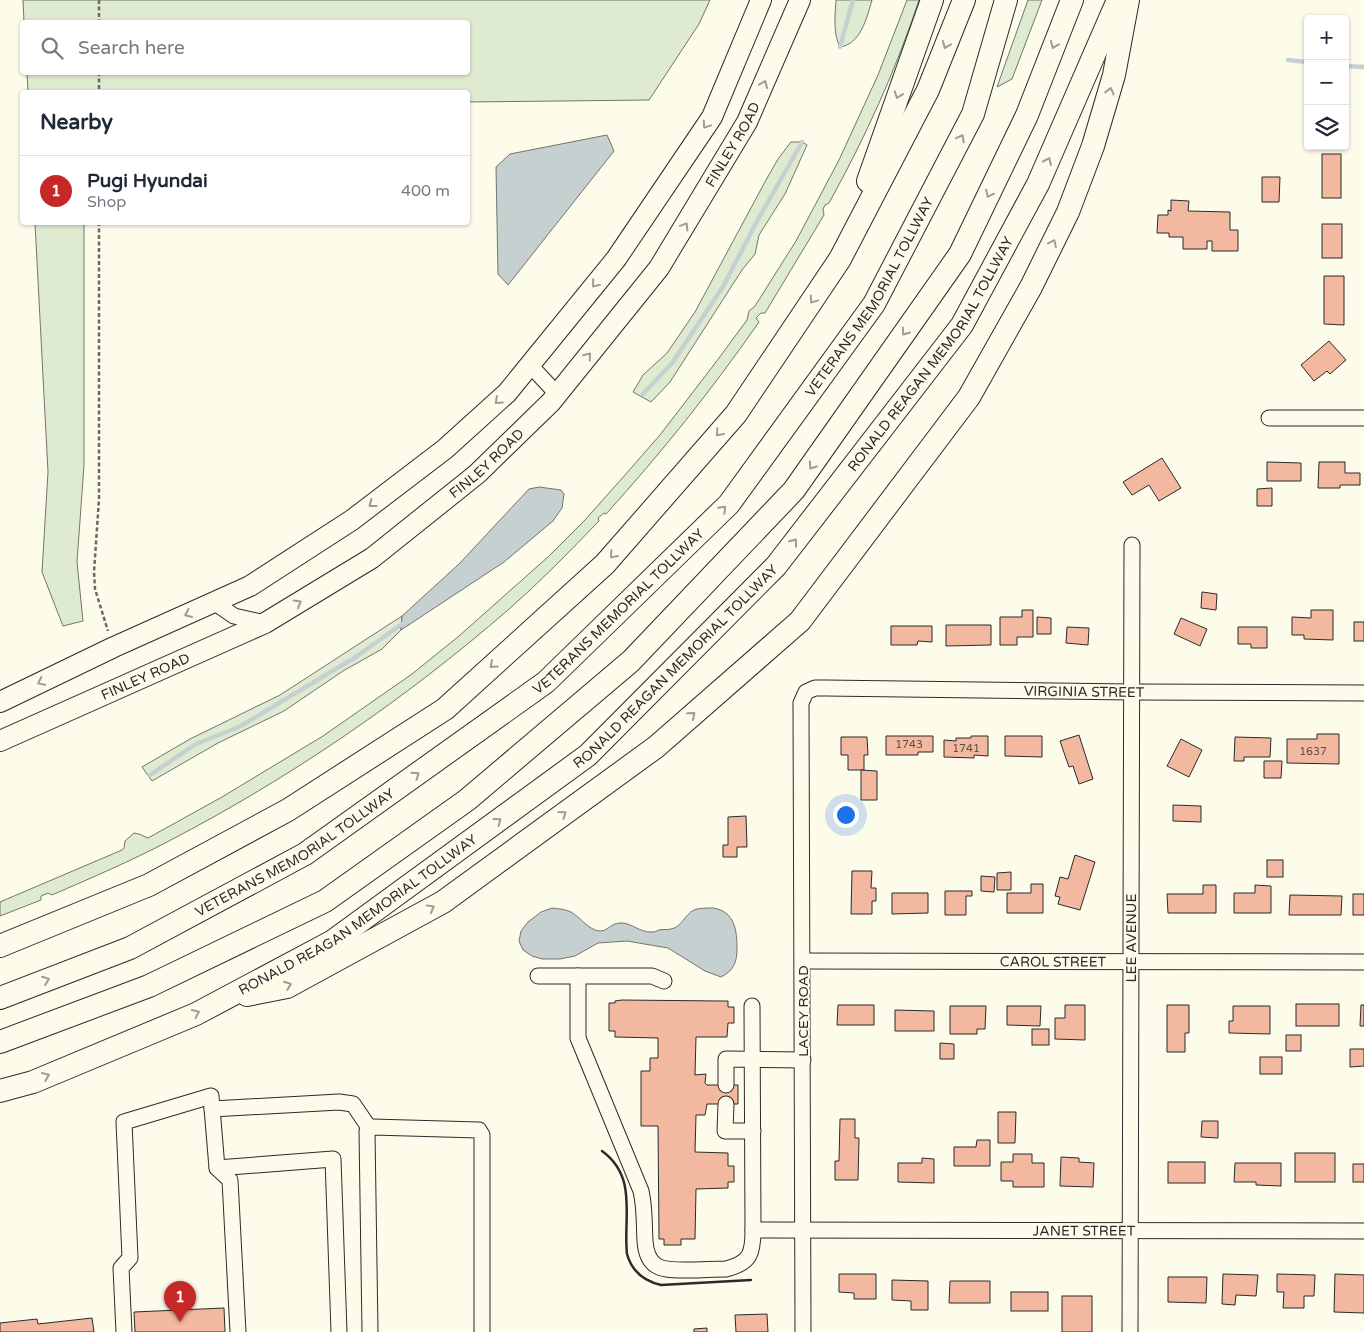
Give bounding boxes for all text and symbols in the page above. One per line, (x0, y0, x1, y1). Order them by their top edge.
map controls (1304, 15, 1349, 150)
button: + (1304, 15, 1349, 60)
search box (20, 20, 470, 75)
icon: search (38, 34, 66, 62)
text: Search here (78, 37, 185, 59)
one-way arrow (941, 40, 952, 49)
one-way arrow (1050, 40, 1061, 49)
button: − (1304, 60, 1349, 105)
one-way arrow (757, 80, 768, 89)
one-way arrow (1104, 87, 1115, 96)
one-way arrow (894, 91, 904, 99)
street label: FINLEY ROAD (701, 99, 763, 190)
button: layers (1304, 105, 1349, 150)
text: Nearby (40, 110, 113, 135)
one-way arrow (703, 119, 713, 128)
one-way arrow (955, 134, 965, 143)
one-way arrow (1042, 157, 1053, 166)
text: Pugi Hyundai (87, 170, 208, 192)
text: 1 (51, 181, 61, 201)
text: 400 m (401, 181, 450, 201)
one-way arrow (984, 189, 995, 198)
text: Shop (87, 192, 126, 212)
street label: VETERANS MEMORIAL TOLLWAY (801, 194, 937, 400)
one-way arrow (678, 223, 688, 232)
street label: RONALD REAGAN MEMORIAL TOLLWAY (844, 234, 1017, 475)
one-way arrow (1047, 239, 1057, 248)
one-way arrow (593, 278, 601, 287)
one-way arrow (810, 294, 819, 304)
one-way arrow (902, 327, 911, 336)
one-way arrow (582, 353, 590, 362)
one-way arrow (494, 395, 503, 404)
street label: FINLEY ROAD (446, 425, 527, 502)
one-way arrow (716, 427, 725, 436)
one-way arrow (809, 460, 818, 469)
one-way arrow (369, 499, 378, 507)
one-way arrow (717, 506, 726, 515)
street label: VETERANS MEMORIAL TOLLWAY (529, 525, 707, 697)
one-way arrow (789, 539, 797, 548)
one-way arrow (609, 550, 618, 559)
street label: RONALD REAGAN MEMORIAL TOLLWAY (570, 561, 781, 772)
one-way arrow (293, 599, 302, 609)
one-way arrow (184, 607, 193, 618)
street label: FINLEY ROAD (98, 649, 192, 704)
one-way arrow (490, 660, 499, 669)
one-way arrow (37, 676, 46, 686)
street label: VIRGINIA STREET (1024, 682, 1145, 701)
one-way arrow (686, 713, 695, 721)
house number: 1743 (895, 738, 923, 751)
house number: 1741 (952, 742, 980, 755)
house number: 1637 (1299, 745, 1327, 758)
one-way arrow (410, 772, 420, 781)
street label: VETERANS MEMORIAL TOLLWAY (192, 784, 398, 920)
your location (833, 802, 859, 828)
one-way arrow (557, 811, 567, 820)
one-way arrow (492, 818, 501, 826)
street label: RONALD REAGAN MEMORIAL TOLLWAY (235, 830, 480, 998)
street label: LEE AVENUE (1122, 893, 1140, 982)
one-way arrow (426, 905, 435, 915)
street label: CAROL STREET (1000, 953, 1107, 970)
street label: LACEY ROAD (795, 965, 812, 1057)
one-way arrow (41, 976, 49, 986)
one-way arrow (283, 981, 292, 992)
one-way arrow (191, 1009, 200, 1019)
one-way arrow (41, 1072, 50, 1083)
street label: JANET STREET (1033, 1222, 1136, 1239)
pin: 1 (164, 1281, 196, 1322)

